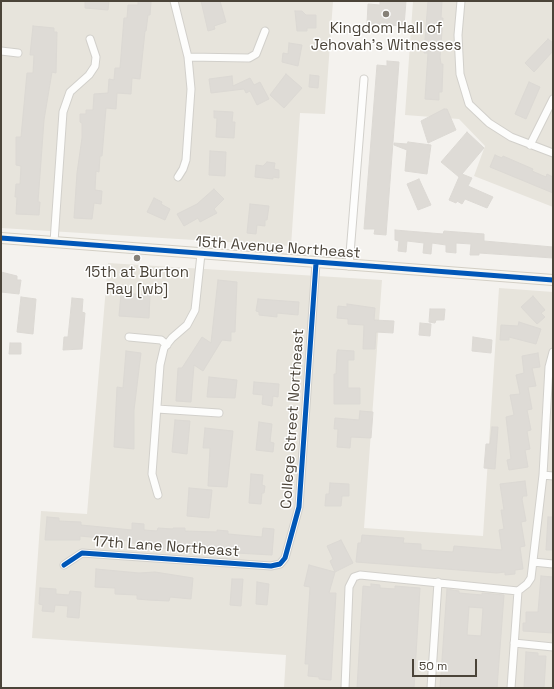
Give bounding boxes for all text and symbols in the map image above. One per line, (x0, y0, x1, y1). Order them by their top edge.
marker: Kingdom Hall of Jehovah's Witnesses (381, 9, 391, 19)
place label: Kingdom Hall of Jehovah's Witnesses (311, 20, 461, 55)
street label: 15th Avenue Northeast (195, 233, 361, 263)
marker: 15th at Burton Ray [wb] (132, 253, 142, 263)
place label: 15th at Burton Ray [wb] (85, 264, 189, 299)
street label: College Street Northeast (278, 328, 308, 510)
street label: 17th Lane Northeast (92, 533, 240, 561)
scale bar (414, 651, 479, 677)
text: 50 m (419, 658, 447, 674)

